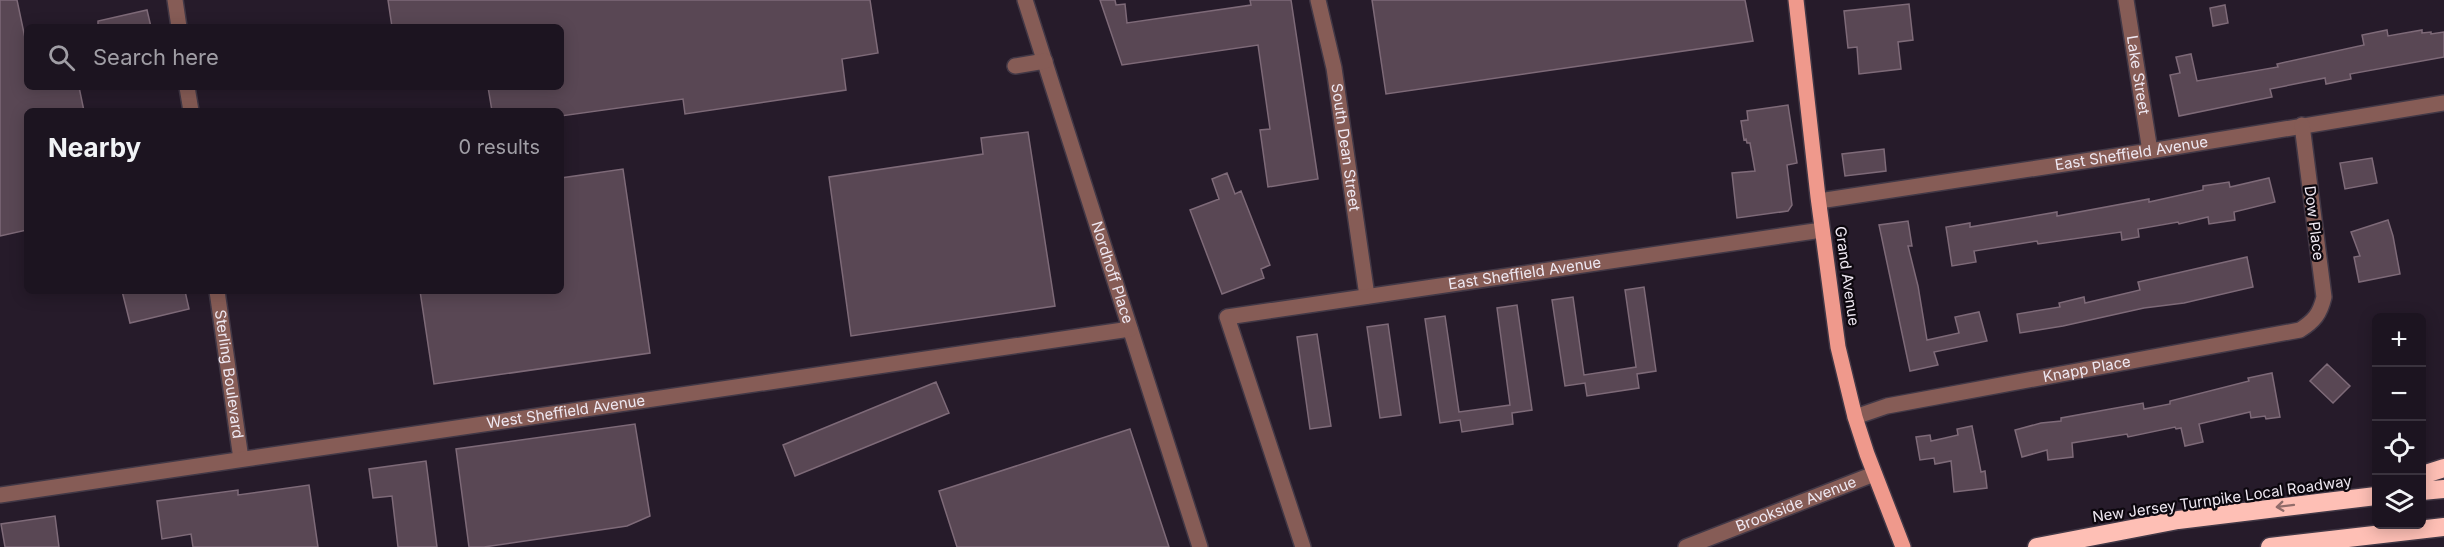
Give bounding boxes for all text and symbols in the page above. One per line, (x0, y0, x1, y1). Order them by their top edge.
search box (24, 24, 564, 90)
street label: Lake Street (2123, 34, 2154, 116)
icon: search (45, 41, 78, 74)
text: Search here (93, 44, 219, 70)
street label: South Dean Street (1327, 82, 1365, 213)
text: Nearby (48, 132, 141, 163)
street label: East Sheffield Avenue (2054, 132, 2209, 174)
text: 0 results (458, 135, 540, 159)
street label: Dow Place (2300, 185, 2328, 261)
street label: Nordhoff Place (1087, 219, 1138, 326)
street label: Grand Avenue (1831, 225, 1864, 327)
street label: East Sheffield Avenue (1447, 252, 1602, 294)
street label: Sterling Boulevard (211, 308, 248, 440)
map controls (2372, 313, 2426, 529)
button: + (2372, 313, 2426, 367)
street label: Knapp Place (2041, 351, 2132, 386)
button: − (2372, 367, 2426, 421)
street label: West Sheffield Avenue (485, 390, 646, 432)
button: locate (2372, 421, 2426, 475)
street label: New Jersey Turnpike Local Roadway (2091, 471, 2353, 526)
street label: Brookside Avenue (1733, 472, 1859, 536)
button: layers (2372, 475, 2426, 529)
one-way arrow (2275, 501, 2295, 512)

